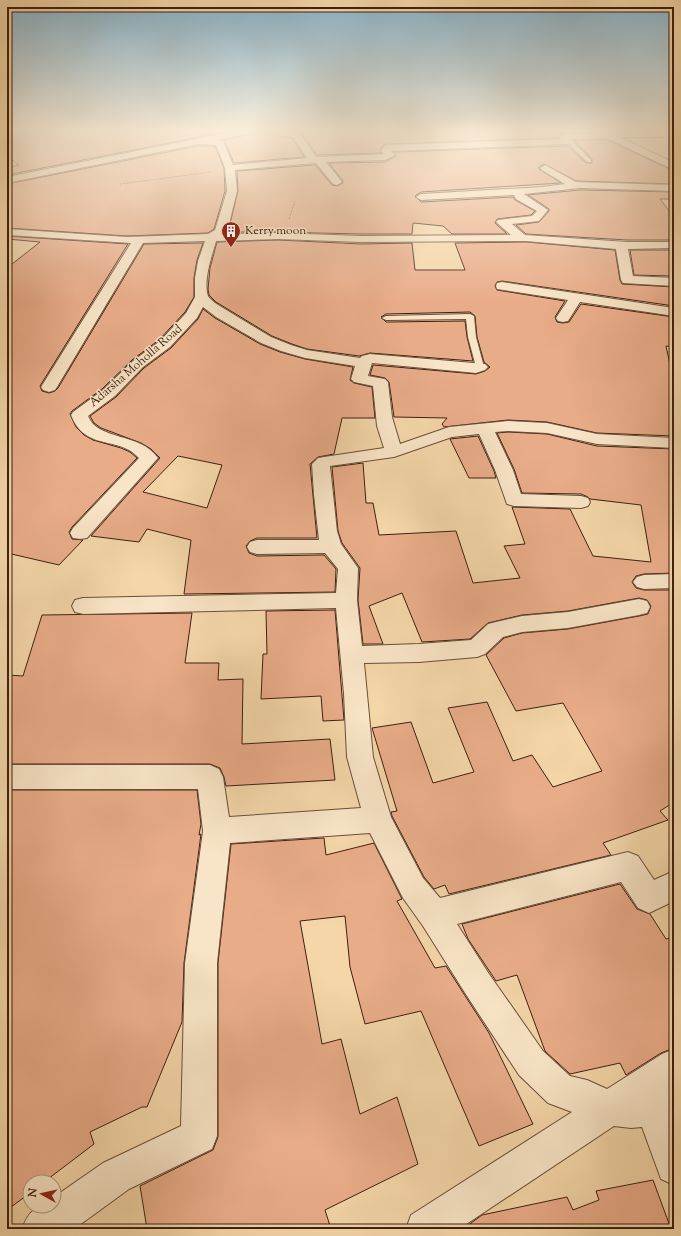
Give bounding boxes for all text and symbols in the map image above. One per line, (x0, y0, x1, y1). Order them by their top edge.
building icon: Kerry moon (220, 220, 242, 248)
place label: Kerry moon (245, 222, 306, 240)
street label: Adarsha Moholla Road (85, 320, 187, 412)
north arrow (22, 1174, 62, 1214)
text: N (24, 1187, 42, 1199)

